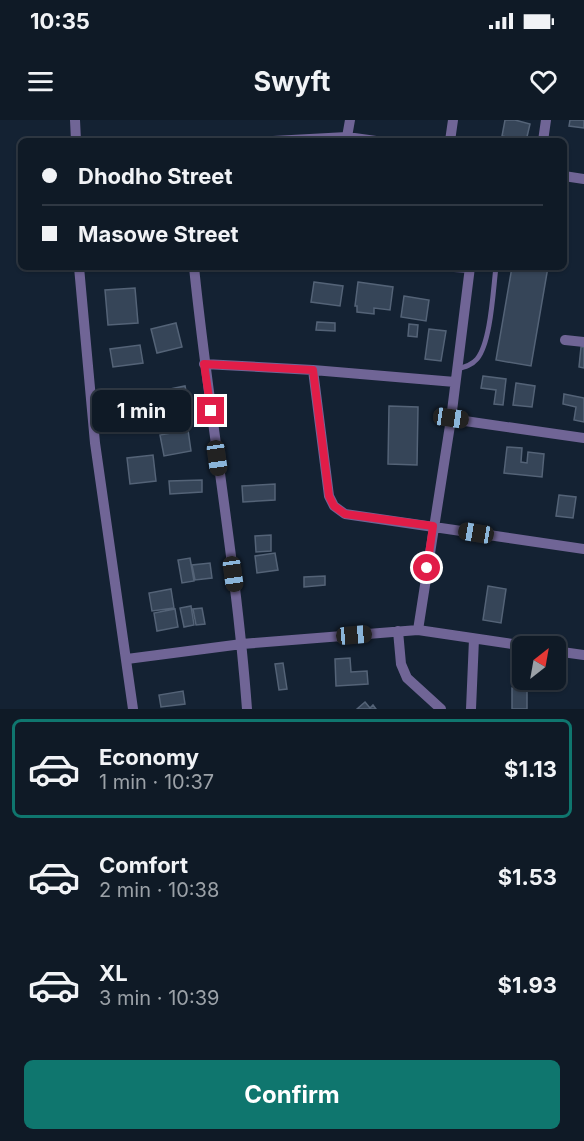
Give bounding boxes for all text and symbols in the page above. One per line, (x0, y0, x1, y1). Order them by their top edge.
text: 10:35 (30, 8, 90, 34)
icon: menu (24, 65, 57, 98)
text: Swyft (254, 65, 330, 98)
icon: heart (527, 65, 560, 98)
text: Dhodho Street (78, 163, 233, 189)
text: Masowe Street (78, 221, 239, 247)
callout: 1 min (91, 390, 190, 432)
route end (197, 397, 224, 424)
text: 1 min (117, 399, 166, 423)
car (432, 407, 470, 429)
car (206, 439, 228, 477)
car (457, 521, 495, 545)
route start (413, 554, 440, 581)
car (222, 555, 244, 593)
car (335, 624, 373, 646)
north arrow (512, 636, 566, 690)
map controls (512, 636, 566, 690)
icon: car (27, 742, 81, 796)
text: Economy (99, 744, 199, 770)
text: $1.13 (504, 756, 557, 782)
text: 1 min · 10:37 (99, 770, 214, 794)
icon: car (27, 850, 81, 904)
text: Comfort (99, 852, 188, 878)
text: $1.53 (498, 864, 557, 890)
text: 2 min · 10:38 (99, 878, 219, 902)
icon: car (27, 958, 81, 1012)
text: XL (99, 960, 128, 986)
text: $1.93 (498, 972, 557, 998)
text: 3 min · 10:39 (99, 986, 219, 1010)
button: Confirm (24, 1060, 560, 1129)

